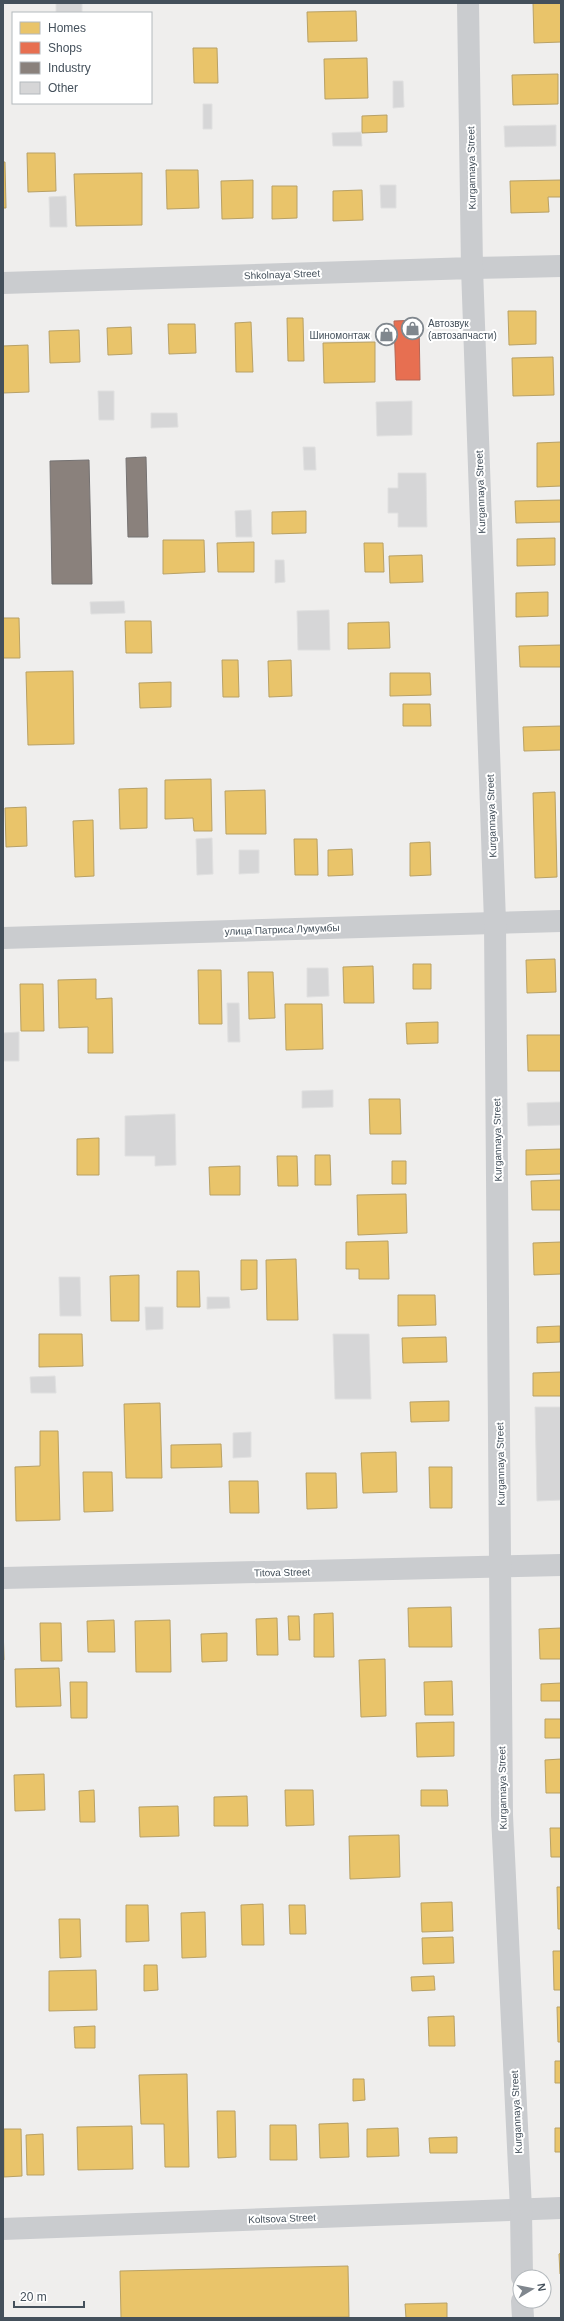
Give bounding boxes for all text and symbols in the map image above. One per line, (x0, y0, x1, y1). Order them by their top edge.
legend (12, 12, 152, 104)
text: Homes (48, 21, 86, 35)
text: Shops (48, 41, 82, 55)
text: Industry (48, 61, 91, 75)
text: Other (48, 81, 78, 95)
street label: Kurgannaya Street (465, 126, 478, 210)
street label: Shkolnaya Street (244, 268, 320, 281)
shop icon: Автозвук (автозапчасти) (399, 316, 425, 342)
place label: Автозвук (автозапчасти) (428, 318, 497, 341)
shop icon: Шиномонтаж (373, 322, 399, 348)
place label: Шиномонтаж (309, 330, 370, 341)
street label: Kurgannaya Street (474, 450, 487, 534)
street label: Kurgannaya Street (485, 774, 498, 858)
street label: улица Патриса Лумумбы (224, 922, 340, 937)
street label: Kurgannaya Street (491, 1098, 504, 1182)
street label: Kurgannaya Street (494, 1422, 507, 1506)
street label: Titova Street (254, 1567, 310, 1578)
street label: Kurgannaya Street (496, 1746, 509, 1830)
street label: Kurgannaya Street (509, 2070, 524, 2154)
street label: Koltsova Street (248, 2212, 316, 2225)
north arrow (512, 2269, 552, 2309)
text: N (535, 2282, 548, 2292)
scale bar (14, 2283, 84, 2309)
text: 20 m (20, 2290, 47, 2304)

